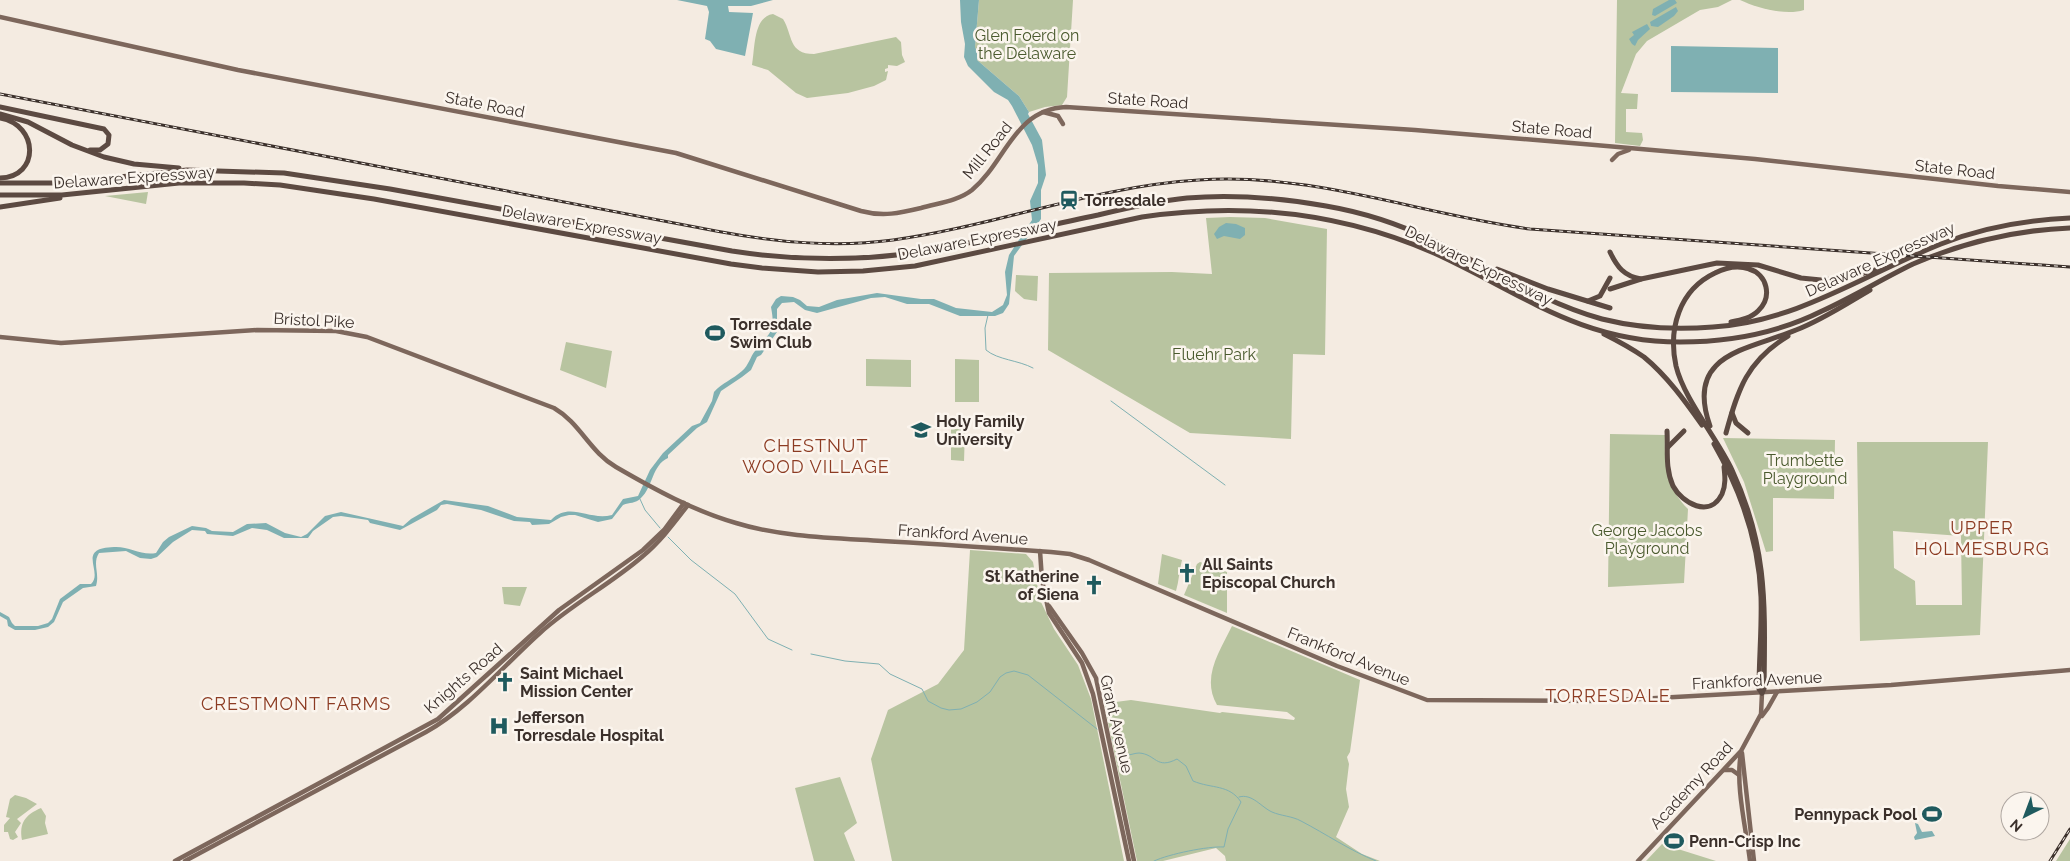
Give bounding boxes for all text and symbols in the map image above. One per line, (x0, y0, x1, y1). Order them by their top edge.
park label: Glen Foerd on the Delaware (975, 26, 1079, 63)
street label: State Road (444, 87, 526, 122)
street label: State Road (1107, 88, 1189, 113)
street label: State Road (1511, 117, 1593, 142)
street label: Mill Road (959, 118, 1016, 183)
street label: State Road (1914, 156, 1996, 183)
street label: Delaware Expressway (53, 162, 216, 193)
station icon: Torresdale (1058, 189, 1080, 211)
place label: Torresdale (1084, 191, 1166, 210)
street label: Delaware Expressway (501, 201, 663, 248)
street label: Delaware Expressway (896, 215, 1059, 264)
street label: Delaware Expressway (1802, 218, 1958, 301)
street label: Delaware Expressway (1402, 221, 1556, 310)
street label: Bristol Pike (273, 309, 355, 332)
place label: Torresdale Swim Club (730, 315, 812, 352)
sports icon: Torresdale Swim Club (704, 322, 726, 344)
park label: Fluehr Park (1172, 345, 1257, 364)
place label: Holy Family University (936, 412, 1025, 449)
school or university icon: Holy Family University (910, 419, 932, 441)
district label: CHESTNUT WOOD VILLAGE (742, 435, 890, 477)
park label: Trumbette Playground (1763, 451, 1847, 488)
district label: UPPER HOLMESBURG (1914, 517, 2050, 559)
street label: Frankford Avenue (897, 520, 1029, 549)
park label: George Jacobs Playground (1592, 521, 1703, 558)
place label: All Saints Episcopal Church (1202, 555, 1335, 592)
church icon: All Saints Episcopal Church (1176, 562, 1198, 584)
place label: St Katherine of Siena (985, 567, 1079, 604)
church icon: St Katherine of Siena (1083, 574, 1105, 596)
street label: Frankford Avenue (1285, 623, 1413, 690)
street label: Knights Road (420, 639, 506, 718)
place label: Saint Michael Mission Center (520, 664, 633, 701)
street label: Frankford Avenue (1691, 668, 1823, 693)
church icon: Saint Michael Mission Center (494, 671, 516, 693)
street label: Grant Avenue (1096, 673, 1137, 775)
district label: TORRESDALE (1545, 685, 1671, 706)
district label: CRESTMONT FARMS (201, 693, 391, 714)
place label: Jefferson Torresdale Hospital (514, 708, 665, 745)
hospital icon: Jefferson Torresdale Hospital (488, 715, 510, 737)
street label: Academy Road (1646, 738, 1737, 833)
north arrow (2000, 791, 2050, 841)
sports icon: Pennypack Pool (1921, 803, 1943, 825)
place label: Pennypack Pool (1794, 805, 1918, 824)
text: N (2007, 816, 2026, 835)
sports icon: Penn-Crisp Inc (1663, 830, 1685, 852)
place label: Penn-Crisp Inc (1689, 832, 1801, 851)

